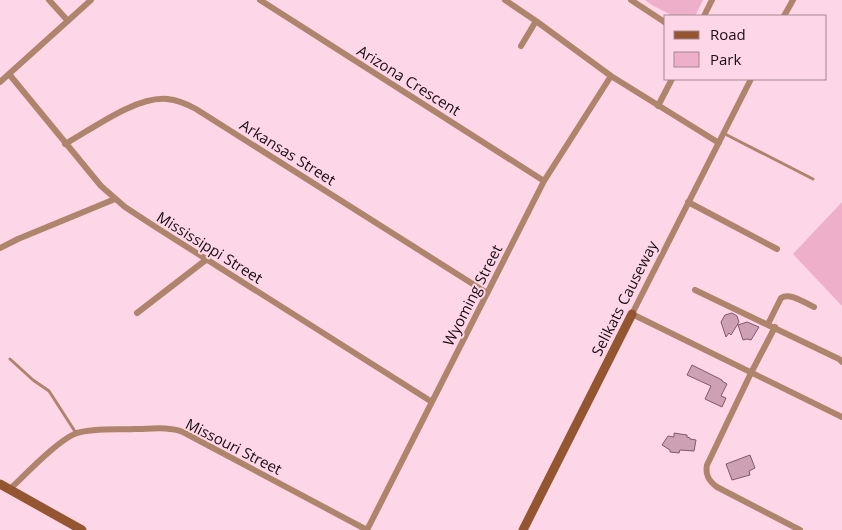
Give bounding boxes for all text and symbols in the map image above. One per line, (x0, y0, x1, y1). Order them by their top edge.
legend (664, 15, 827, 80)
text: Road (710, 24, 746, 44)
street label: Arizona Crescent (354, 40, 464, 120)
text: Park (710, 49, 741, 69)
street label: Arkansas Street (236, 115, 340, 189)
street label: Mississippi Street (153, 206, 267, 288)
street label: Selikats Causeway (586, 237, 662, 359)
street label: Wyoming Street (438, 241, 506, 349)
street label: Missouri Street (182, 413, 286, 479)

